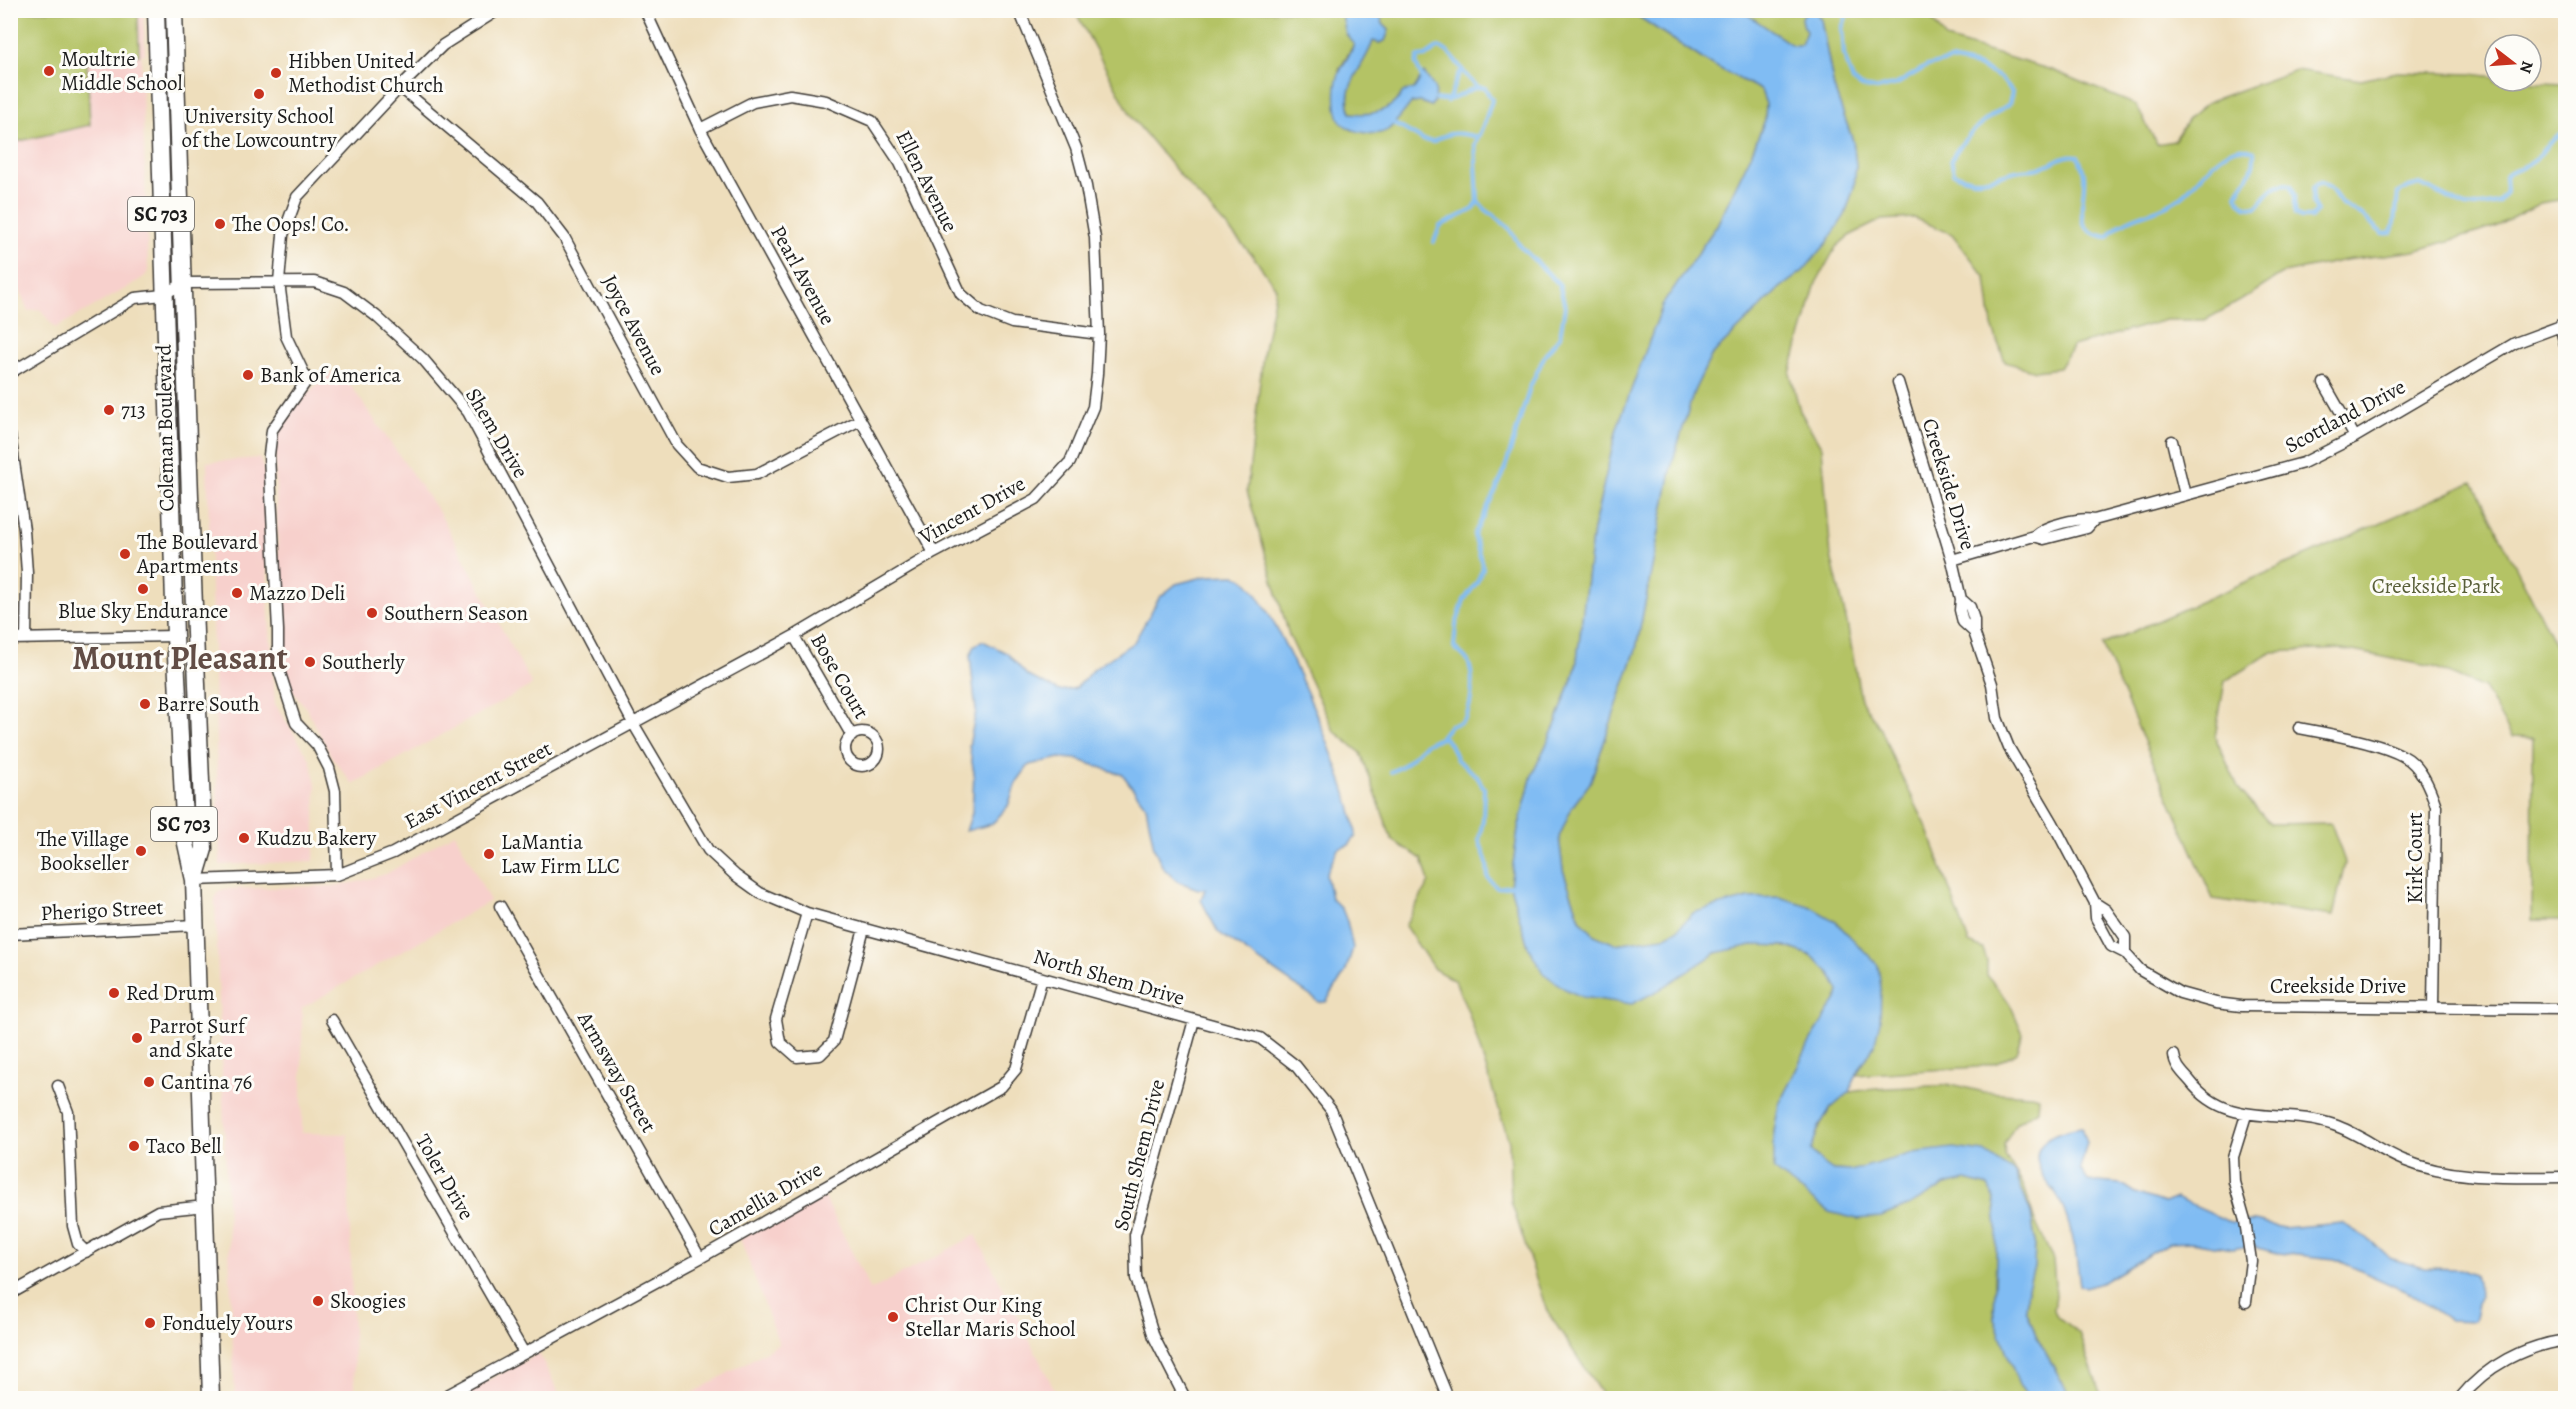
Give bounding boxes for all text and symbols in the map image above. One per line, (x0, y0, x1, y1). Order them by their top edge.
north arrow (2483, 33, 2543, 93)
place label: Moultrie Middle School (61, 45, 183, 97)
place label: Hibben United Methodist Church (288, 47, 444, 99)
text: N (2514, 58, 2539, 76)
marker: Moultrie Middle School (42, 64, 56, 78)
marker: Hibben United Methodist Church (269, 66, 283, 80)
marker: University School of the Lowcountry (252, 87, 266, 101)
place label: University School of the Lowcountry (181, 102, 337, 154)
street label: Ellen Avenue (889, 126, 965, 236)
road number: SC 703 (128, 197, 194, 231)
place label: The Oops! Co. (232, 210, 350, 238)
marker: The Oops! Co. (213, 217, 227, 231)
street label: Pearl Avenue (764, 220, 842, 330)
street label: Joyce Avenue (596, 270, 672, 380)
street label: Coleman Boulevard (150, 343, 180, 512)
place label: Bank of America (260, 361, 401, 389)
marker: Bank of America (241, 368, 255, 382)
street label: Scottland Drive (2280, 373, 2410, 459)
street label: Shem Drive (459, 383, 535, 483)
place label: 713 (121, 396, 146, 424)
marker: 713 (102, 403, 116, 417)
street label: Creekside Drive (1916, 415, 1982, 553)
street label: Vincent Drive (913, 469, 1030, 551)
place label: The Boulevard Apartments (136, 528, 259, 580)
marker: The Boulevard Apartments (118, 547, 132, 561)
park label: Creekside Park (2372, 572, 2501, 600)
place label: Mazzo Deli (249, 579, 346, 607)
marker: Blue Sky Endurance (136, 582, 150, 596)
marker: Mazzo Deli (230, 586, 244, 600)
place label: Blue Sky Endurance (58, 597, 228, 625)
place label: Southern Season (384, 599, 528, 627)
marker: Southern Season (365, 606, 379, 620)
street label: Bose Court (804, 628, 876, 724)
district label: Mount Pleasant (72, 635, 288, 680)
place label: Southerly (322, 648, 405, 676)
marker: Southerly (303, 655, 317, 669)
place label: Barre South (157, 690, 259, 718)
marker: Barre South (138, 697, 152, 711)
street label: East Vincent Street (399, 734, 557, 836)
road number: SC 703 (151, 807, 217, 841)
street label: Kirk Court (2401, 812, 2429, 904)
place label: Kudzu Bakery (256, 824, 377, 852)
place label: The Village Bookseller (37, 825, 129, 877)
place label: LaMantia Law Firm LLC (501, 828, 620, 880)
marker: Kudzu Bakery (237, 831, 251, 845)
marker: The Village Bookseller (134, 844, 148, 858)
marker: LaMantia Law Firm LLC (482, 847, 496, 861)
street label: Pherigo Street (40, 893, 164, 927)
street label: North Shem Drive (1030, 942, 1188, 1012)
street label: Creekside Drive (2270, 972, 2406, 1000)
place label: Red Drum (126, 979, 215, 1007)
marker: Red Drum (107, 986, 121, 1000)
street label: Armsway Street (571, 1006, 663, 1137)
place label: Parrot Surf and Skate (149, 1012, 248, 1064)
marker: Parrot Surf and Skate (130, 1031, 144, 1045)
place label: Cantina 76 (161, 1068, 253, 1096)
marker: Cantina 76 (142, 1075, 156, 1089)
street label: South Shem Drive (1107, 1076, 1171, 1234)
street label: Toler Drive (409, 1129, 481, 1225)
place label: Taco Bell (146, 1132, 221, 1160)
marker: Taco Bell (127, 1139, 141, 1153)
street label: Camellia Drive (703, 1155, 827, 1243)
place label: Skoogies (330, 1287, 406, 1315)
place label: Christ Our King Stellar Maris School (905, 1291, 1076, 1343)
marker: Skoogies (311, 1294, 325, 1308)
place label: Fonduely Yours (162, 1309, 293, 1337)
marker: Christ Our King Stellar Maris School (886, 1310, 900, 1324)
marker: Fonduely Yours (143, 1316, 157, 1330)

